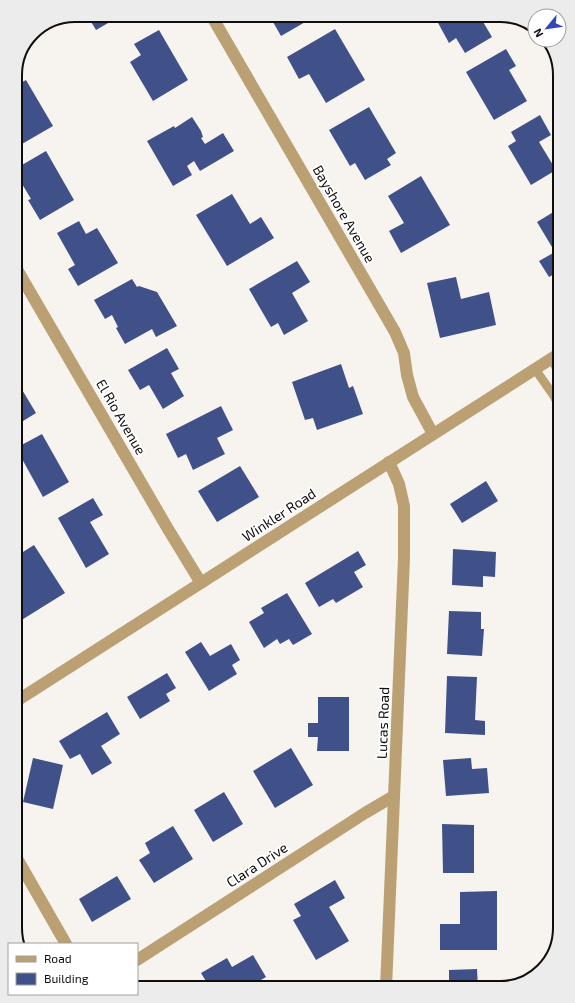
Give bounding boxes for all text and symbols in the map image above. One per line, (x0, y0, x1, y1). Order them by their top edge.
north arrow (527, 8, 567, 48)
text: N (530, 26, 545, 40)
street label: Bayshore Avenue (310, 162, 379, 265)
street label: El Rio Avenue (93, 376, 150, 458)
street label: Winkler Road (239, 484, 319, 545)
street label: Lucas Road (373, 687, 392, 759)
street label: Clara Drive (223, 839, 290, 891)
legend (8, 943, 138, 995)
text: Road (44, 951, 72, 965)
text: Building (44, 971, 89, 985)

